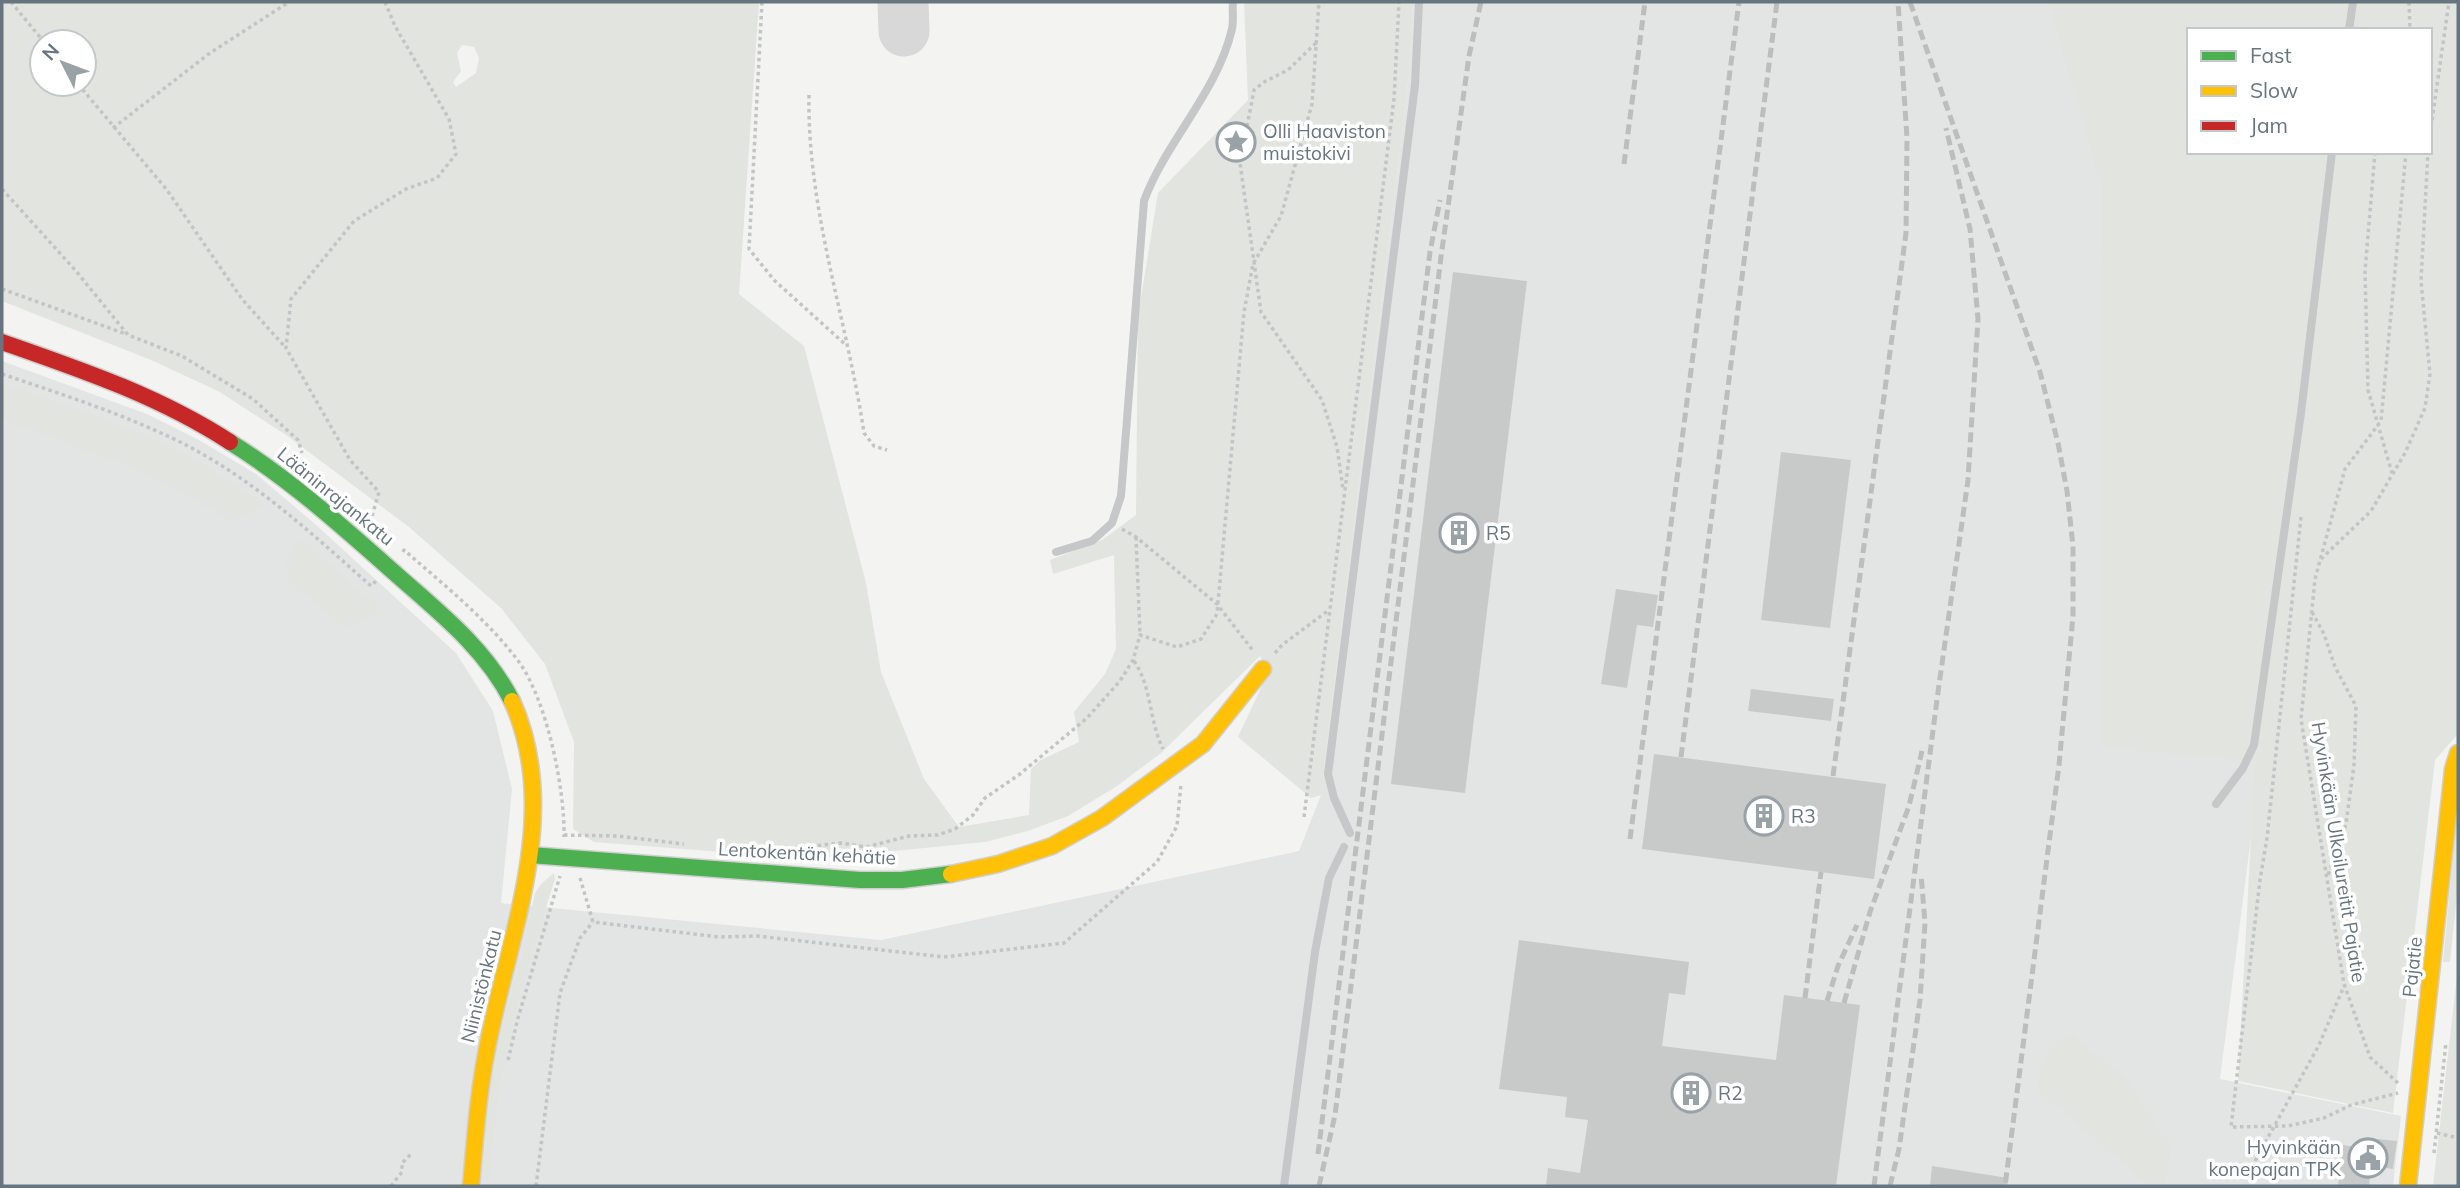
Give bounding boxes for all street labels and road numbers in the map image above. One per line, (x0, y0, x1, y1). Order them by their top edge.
street label: Lääninrajankatu (273, 441, 399, 551)
street label: Hyvinkään Ulkoilureitit Pajatie (2307, 720, 2371, 984)
street label: Lentokentän kehätie (717, 836, 897, 870)
street label: Niinistönkatu (455, 927, 507, 1045)
street label: Pajatie (2397, 936, 2427, 998)

